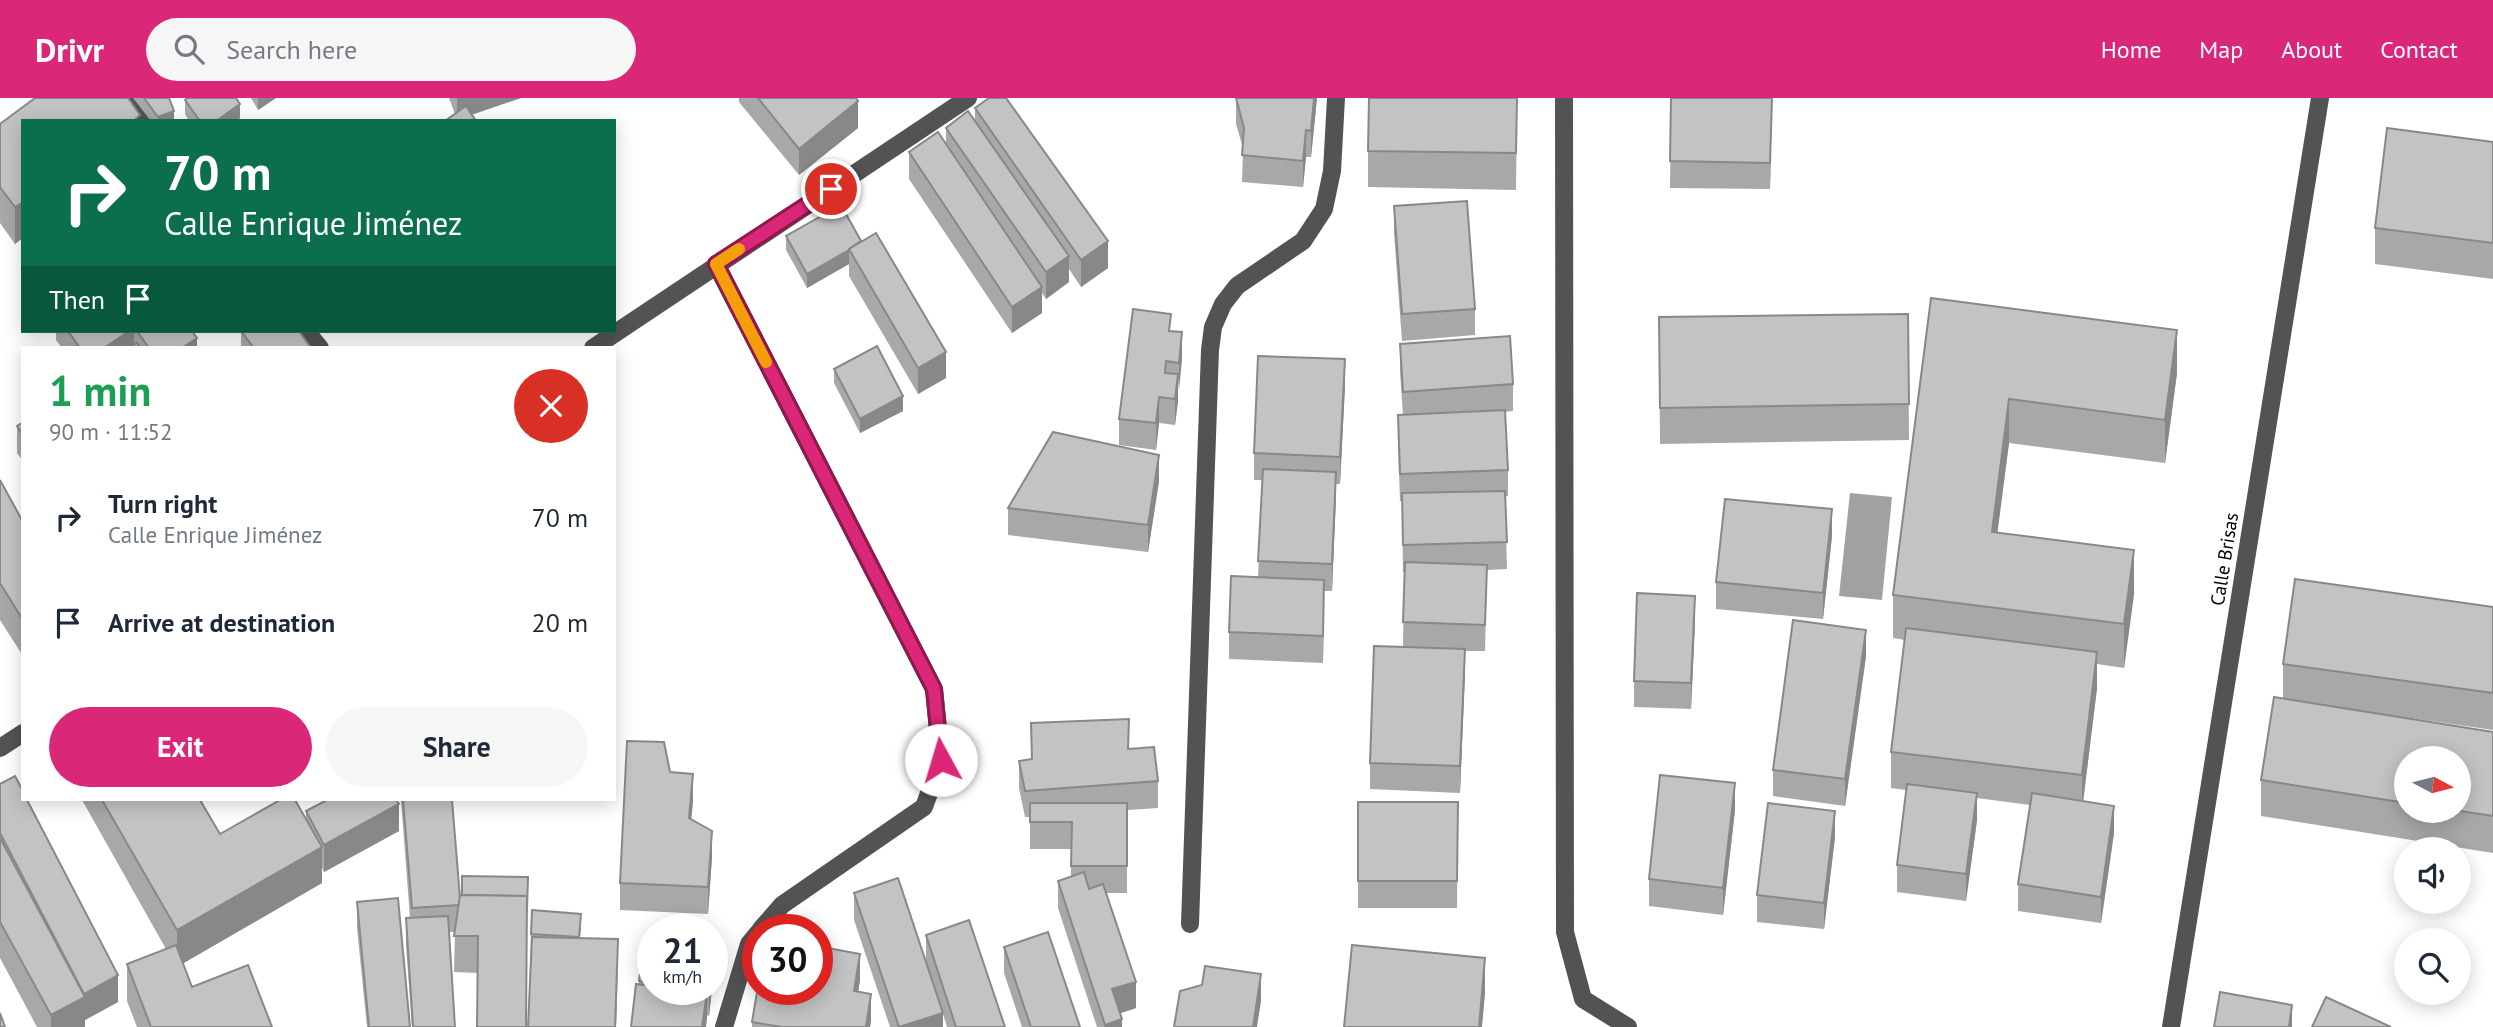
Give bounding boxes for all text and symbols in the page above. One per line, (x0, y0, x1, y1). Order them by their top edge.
search box (146, 18, 636, 81)
text: Drivr (35, 28, 104, 71)
icon: search (170, 30, 208, 68)
text: Search here (226, 33, 357, 66)
text: Home (2101, 34, 2161, 65)
text: Map (2199, 34, 2243, 65)
text: About (2281, 34, 2342, 65)
text: Contact (2380, 34, 2458, 65)
text: 70 m (164, 140, 271, 204)
icon: right (49, 147, 140, 238)
pin (801, 159, 861, 219)
icon: arrive (812, 170, 850, 208)
text: Calle Enrique Jiménez (164, 202, 462, 244)
icon: arrive (119, 280, 157, 318)
text: Then (49, 283, 105, 316)
text: 1 min (49, 363, 151, 418)
button: close (514, 369, 588, 443)
text: 90 m · 11:52 (49, 417, 173, 446)
text: Turn right (108, 487, 217, 520)
icon: right (49, 499, 87, 537)
text: 70 m (532, 501, 588, 534)
street label: Calle Brisas (2205, 511, 2243, 607)
text: Calle Enrique Jiménez (108, 520, 322, 549)
icon: arrive (49, 604, 87, 642)
text: Arrive at destination (108, 606, 335, 639)
text: 20 m (532, 606, 588, 639)
button: Exit (49, 707, 312, 787)
button: Share (326, 707, 588, 787)
position arrow (904, 723, 978, 797)
north arrow (2394, 746, 2471, 822)
map controls (2394, 746, 2471, 1005)
button: sound (2394, 837, 2471, 914)
speed limit sign: 30 (742, 914, 833, 1005)
text: 21 (663, 927, 702, 973)
button: search (2394, 928, 2471, 1005)
text: km/h (663, 965, 702, 988)

